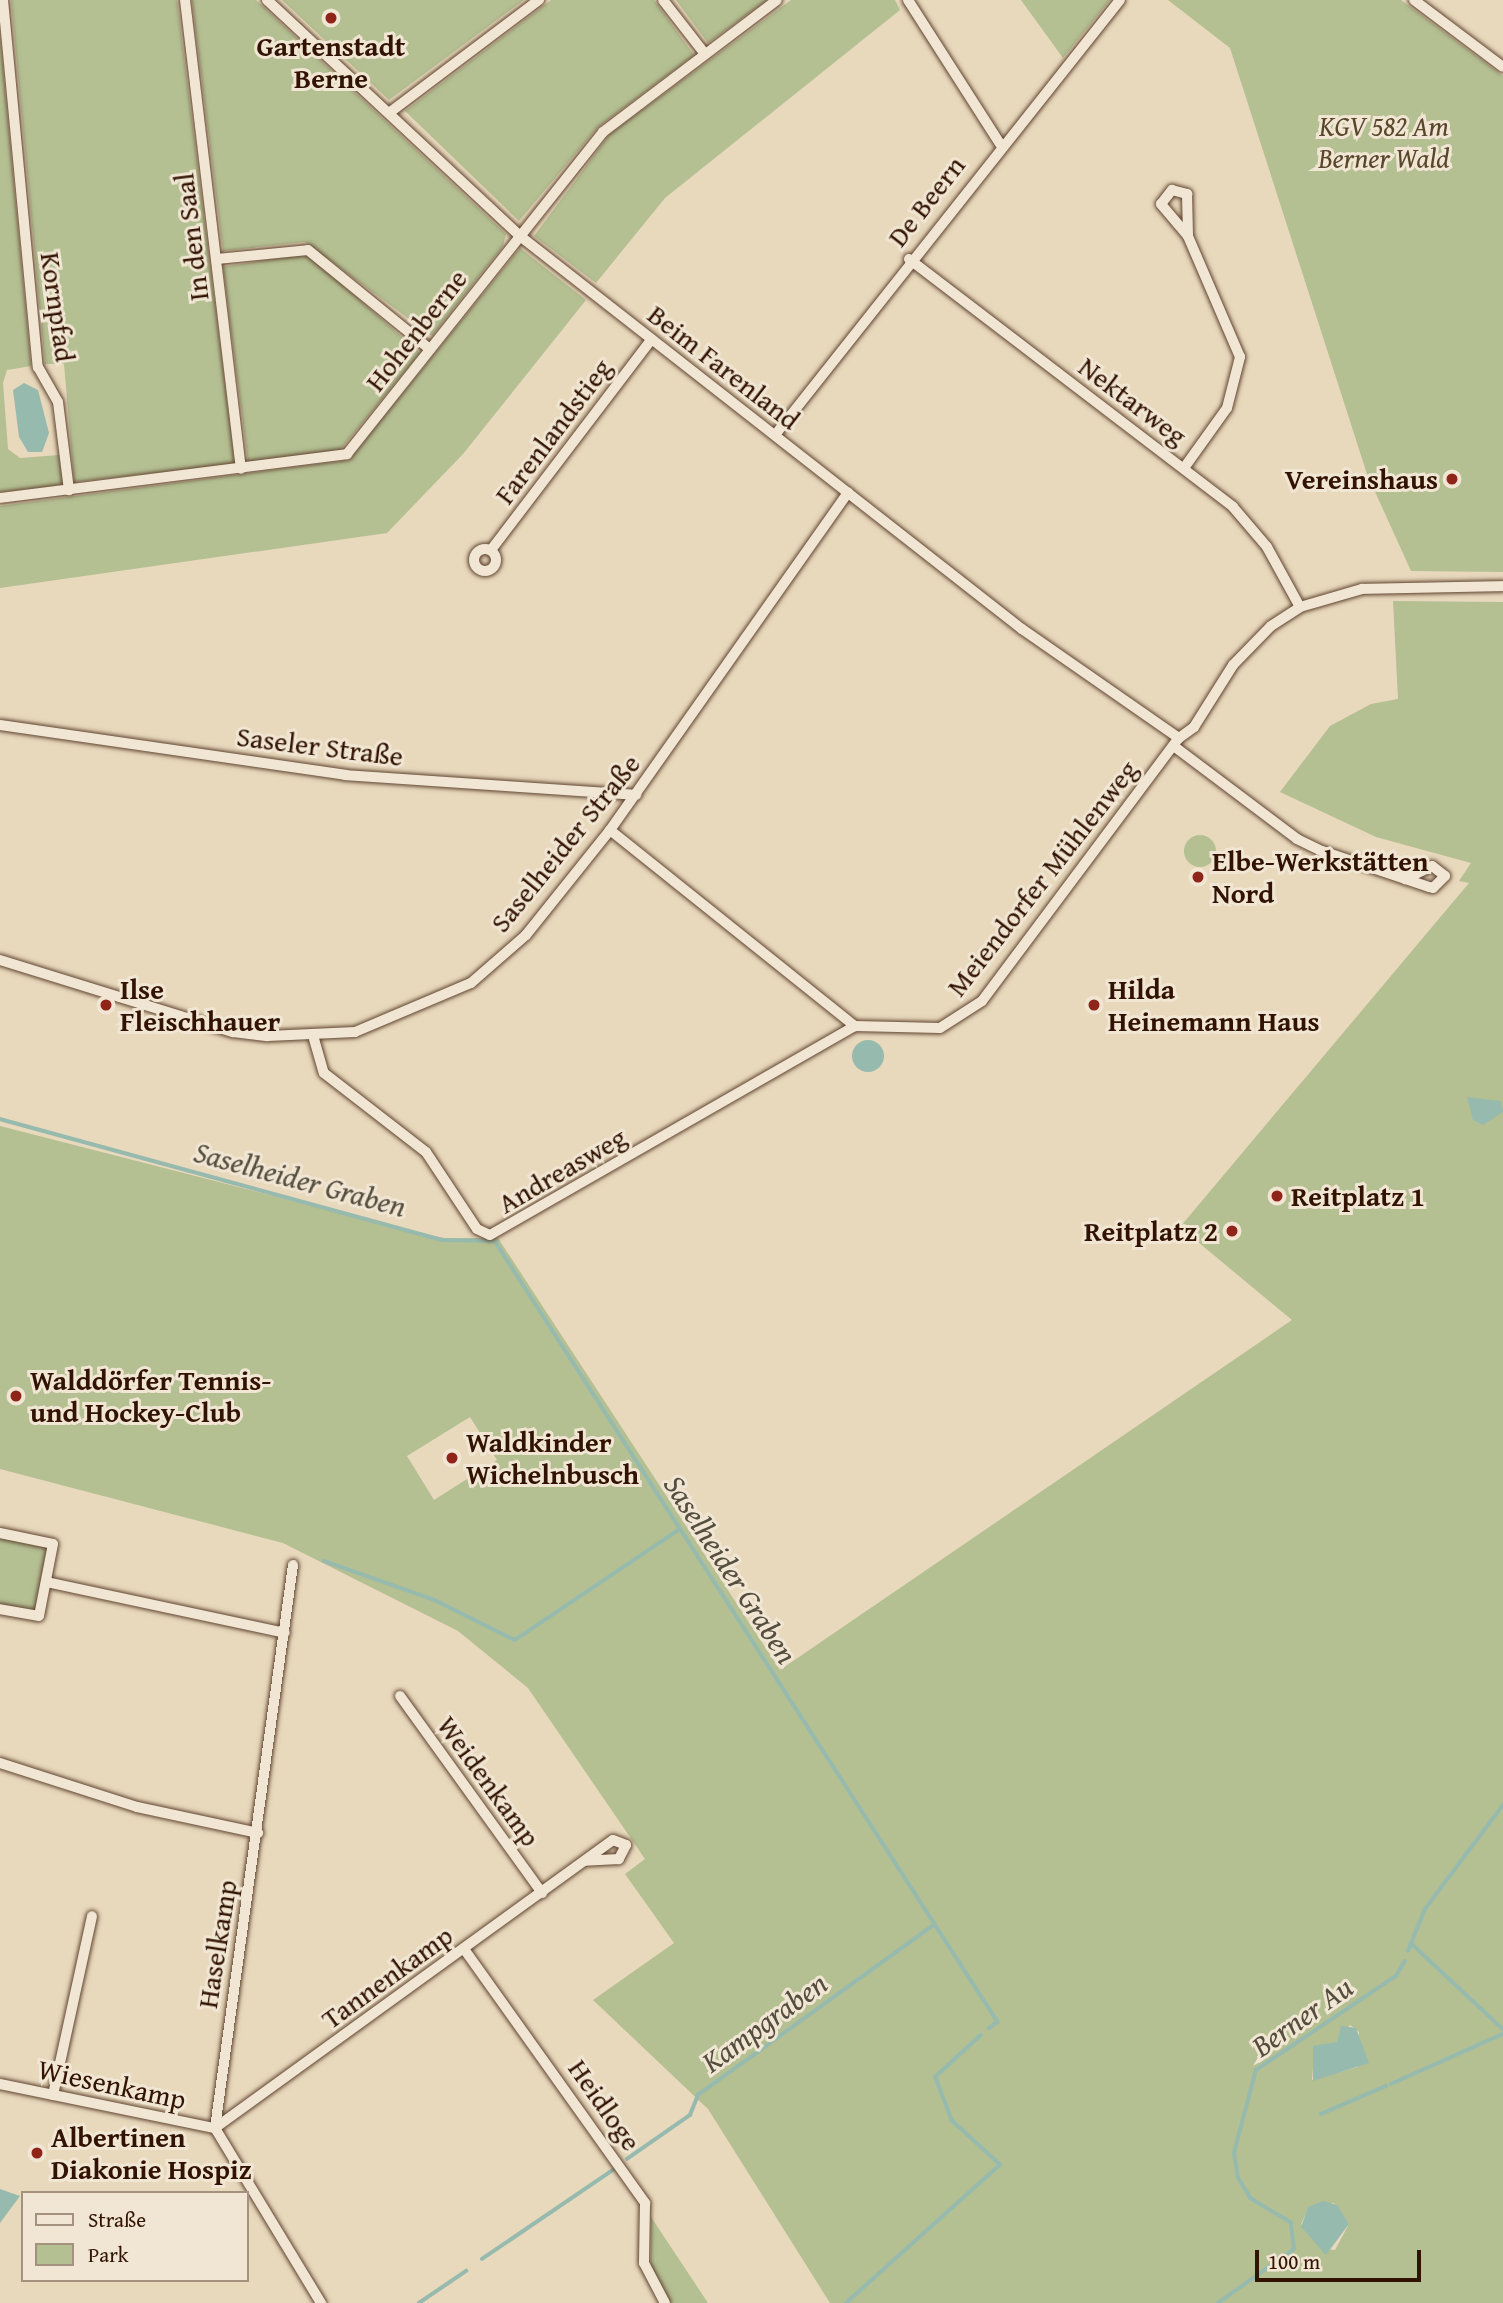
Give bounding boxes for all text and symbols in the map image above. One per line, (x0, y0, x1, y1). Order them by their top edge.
marker: Gartenstadt Berne (323, 10, 339, 26)
place label: Gartenstadt Berne (257, 29, 405, 95)
park label: KGV 582 Am Berner Wald (1318, 109, 1450, 175)
street label: De Beern (880, 149, 972, 253)
street label: In den Saal (166, 171, 216, 303)
street label: Kornpfad (34, 250, 82, 364)
street label: Hohenberne (358, 262, 474, 398)
street label: Beim Farenland (641, 297, 807, 437)
street label: Nektarweg (1072, 349, 1194, 453)
street label: Farenlandstieg (487, 352, 619, 510)
place label: Vereinshaus (1285, 462, 1438, 496)
marker: Vereinshaus (1444, 471, 1460, 487)
street label: Saseler Straße (235, 719, 405, 773)
street label: Saselheider Straße (483, 747, 647, 939)
street label: Meiendorfer Mühlenweg (939, 753, 1145, 1003)
place label: Elbe-Werkstätten Nord (1212, 844, 1429, 910)
marker: Elbe-Werkstätten Nord (1190, 869, 1206, 885)
place label: Ilse Fleischhauer (120, 972, 280, 1038)
place label: Hilda Heinemann Haus (1108, 972, 1320, 1038)
marker: Ilse Fleischhauer (98, 997, 114, 1013)
marker: Hilda Heinemann Haus (1086, 997, 1102, 1013)
street label: Andreasweg (492, 1120, 632, 1220)
water label: Saselheider Graben (190, 1133, 410, 1225)
place label: Reitplatz 1 (1291, 1179, 1425, 1213)
marker: Reitplatz 1 (1269, 1188, 1285, 1204)
place label: Reitplatz 2 (1084, 1214, 1218, 1248)
marker: Reitplatz 2 (1224, 1223, 1240, 1239)
place label: Walddörfer Tennis- und Hockey-Club (30, 1363, 271, 1429)
marker: Walddörfer Tennis- und Hockey-Club (8, 1388, 24, 1404)
place label: Waldkinder Wichelnbusch (466, 1425, 639, 1491)
marker: Waldkinder Wichelnbusch (444, 1450, 460, 1466)
water label: Saselheider Graben (657, 1468, 805, 1670)
street label: Weidenkamp (430, 1709, 548, 1853)
street label: Haselkamp (190, 1877, 244, 2011)
street label: Tannenkamp (315, 1918, 459, 2036)
water label: Kampgraben (694, 1964, 834, 2080)
water label: Berner Au (1244, 1968, 1360, 2064)
street label: Wiesenkamp (35, 2052, 189, 2116)
street label: Heidloge (561, 2053, 649, 2157)
place label: Albertinen Diakonie Hospiz (51, 2120, 252, 2186)
marker: Albertinen Diakonie Hospiz (29, 2145, 45, 2161)
legend (21, 2191, 248, 2282)
text: Straße (88, 2204, 146, 2235)
scale bar (1258, 2236, 1424, 2280)
text: Park (88, 2239, 129, 2270)
text: 100 m (1268, 2246, 1320, 2277)

